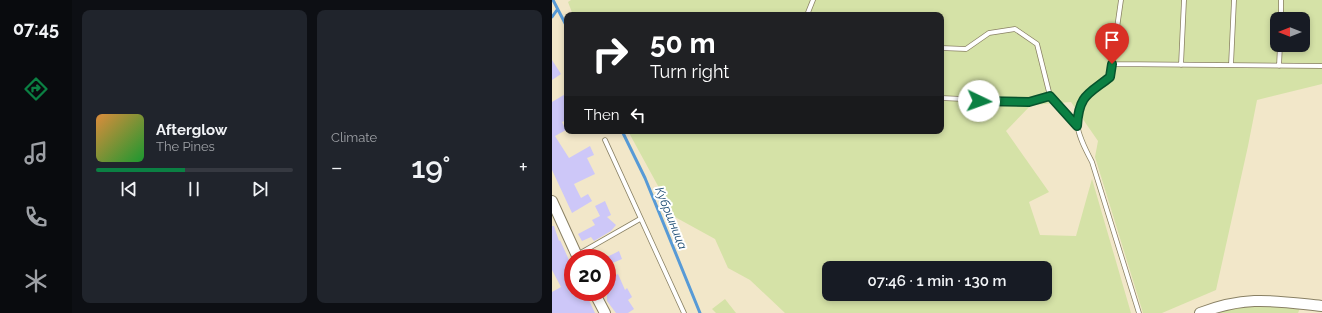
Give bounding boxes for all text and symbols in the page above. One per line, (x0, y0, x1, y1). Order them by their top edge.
north arrow (1270, 12, 1310, 52)
map controls (1270, 12, 1310, 52)
text: 07:45 (13, 18, 59, 39)
pin (1095, 23, 1129, 64)
text: 50 m (650, 27, 716, 60)
icon: right (584, 28, 636, 80)
icon: arrive (1101, 29, 1123, 51)
text: Turn right (650, 61, 729, 82)
icon: directions (22, 75, 50, 103)
position arrow (958, 80, 1000, 122)
icon: left (627, 104, 649, 126)
text: Then (584, 106, 619, 124)
text: Afterglow (156, 121, 227, 139)
text: Climate (331, 130, 377, 145)
icon: music (22, 139, 50, 167)
text: The Pines (156, 139, 215, 154)
text: 19° (411, 150, 450, 185)
text: − (331, 154, 343, 180)
text: + (519, 154, 528, 180)
icon: previous (118, 178, 140, 200)
icon: pause (183, 178, 205, 200)
icon: next (249, 178, 271, 200)
water label: Кубршница (652, 185, 690, 251)
icon: phone (22, 203, 50, 231)
speed limit sign: 20 (564, 249, 616, 301)
icon: climate (22, 267, 50, 295)
text: 07:46 · 1 min · 130 m (868, 272, 1006, 290)

